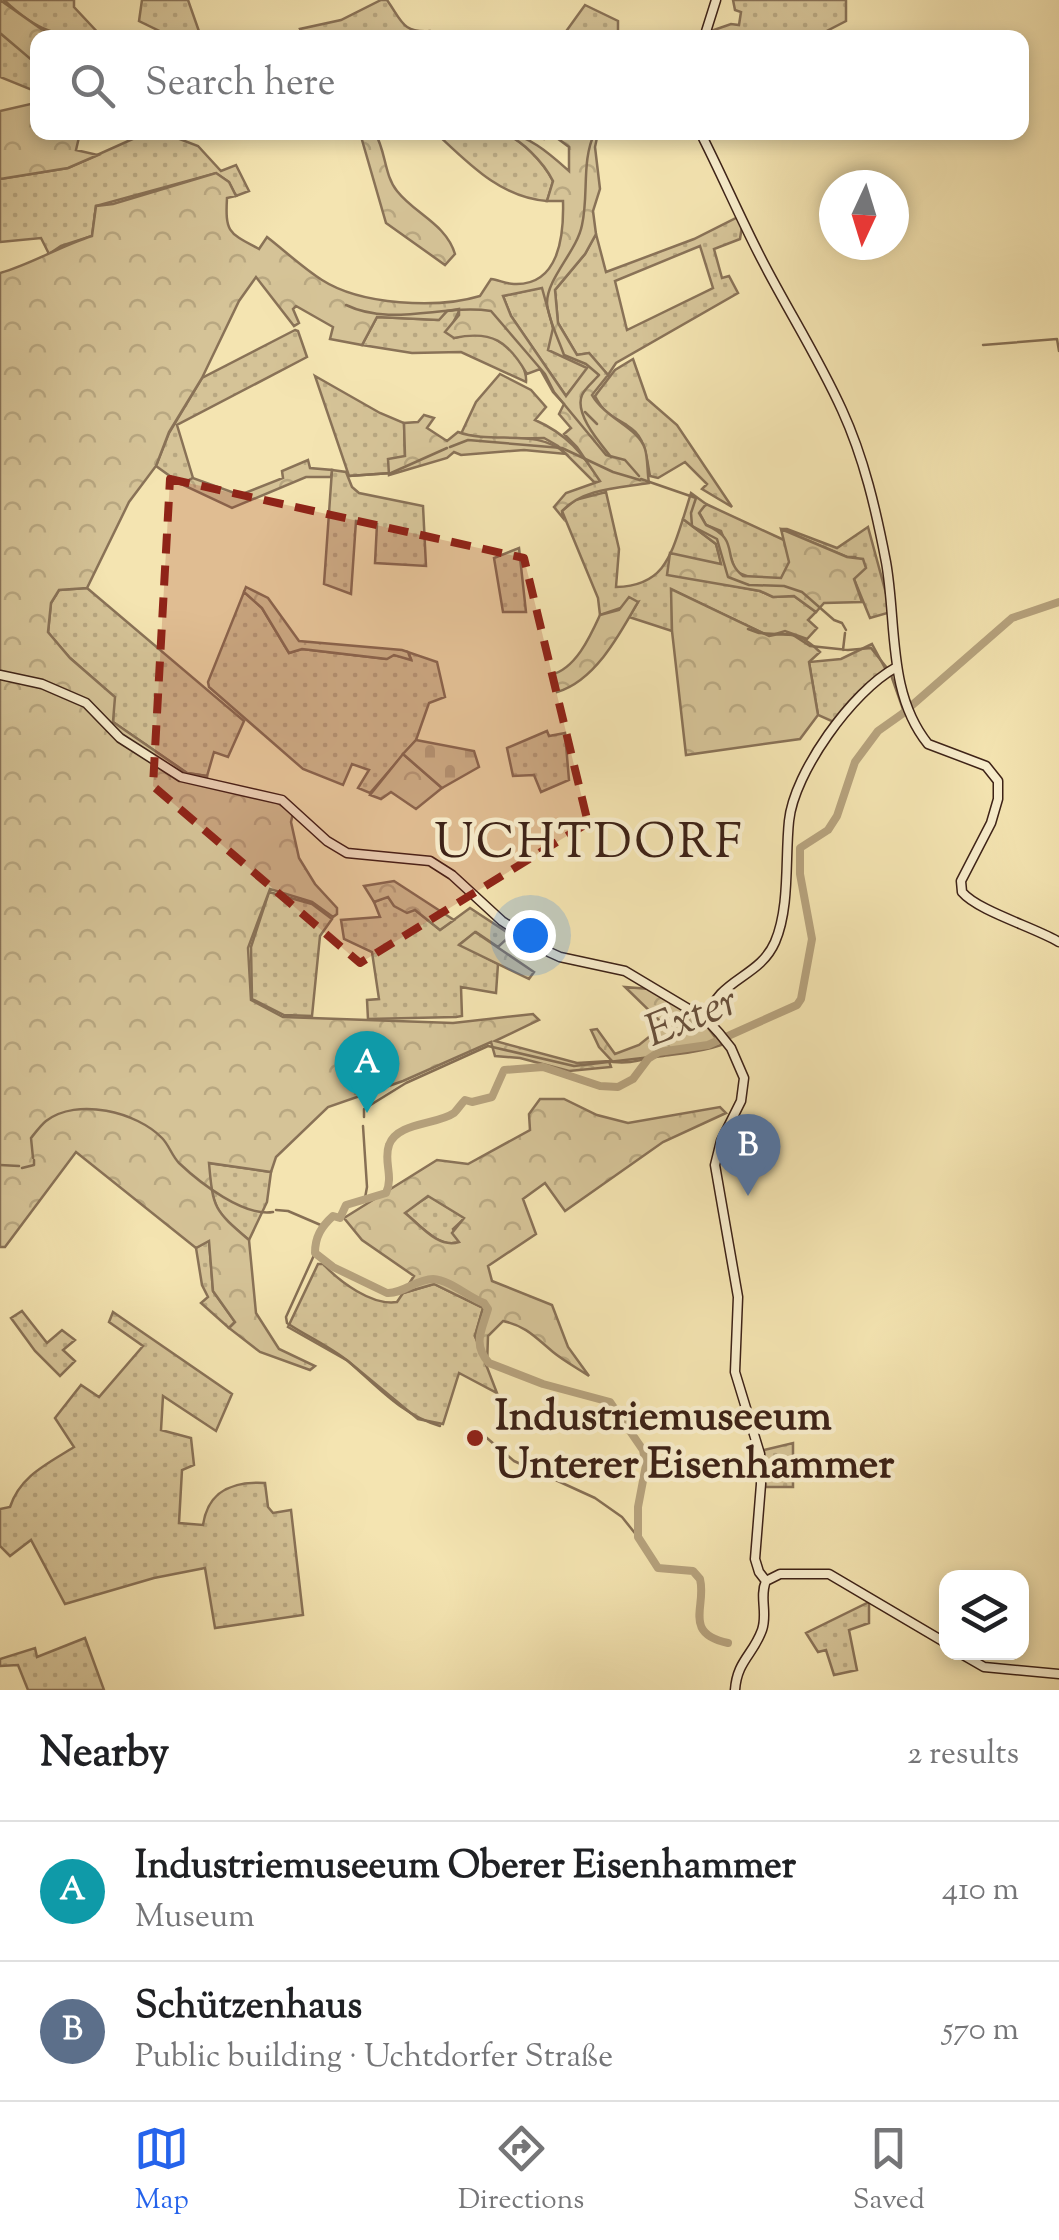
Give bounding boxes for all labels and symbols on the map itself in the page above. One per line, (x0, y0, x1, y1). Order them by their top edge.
north arrow (819, 170, 909, 260)
district label: UCHTDORF (434, 811, 744, 880)
your location (505, 910, 556, 961)
water label: Exter (636, 971, 749, 1067)
pin: A (334, 1030, 400, 1113)
pin: B (716, 1114, 780, 1196)
place label: Industriemuseeum Unterer Eisenhammer (495, 1389, 894, 1497)
marker: Industriemuseeum Unterer Eisenhammer (464, 1427, 486, 1449)

